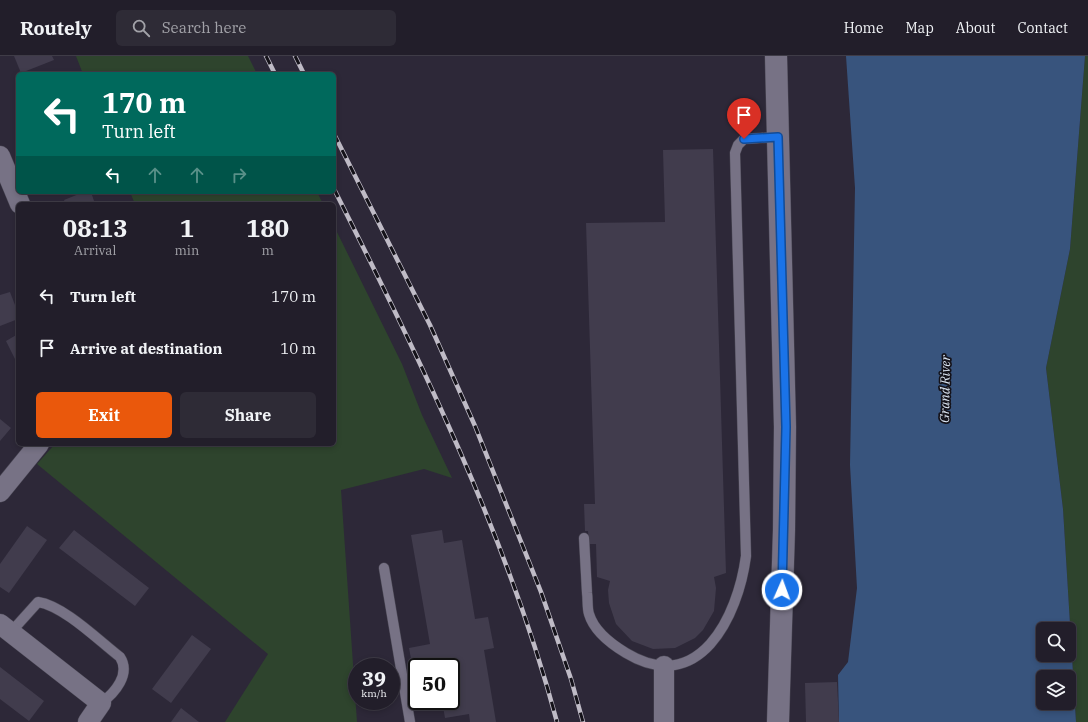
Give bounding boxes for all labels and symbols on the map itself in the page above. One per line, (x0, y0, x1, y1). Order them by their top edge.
pin (727, 98, 761, 139)
water label: Grand River (936, 355, 954, 423)
position arrow (761, 569, 803, 611)
speed limit sign: 50 (408, 658, 460, 710)

